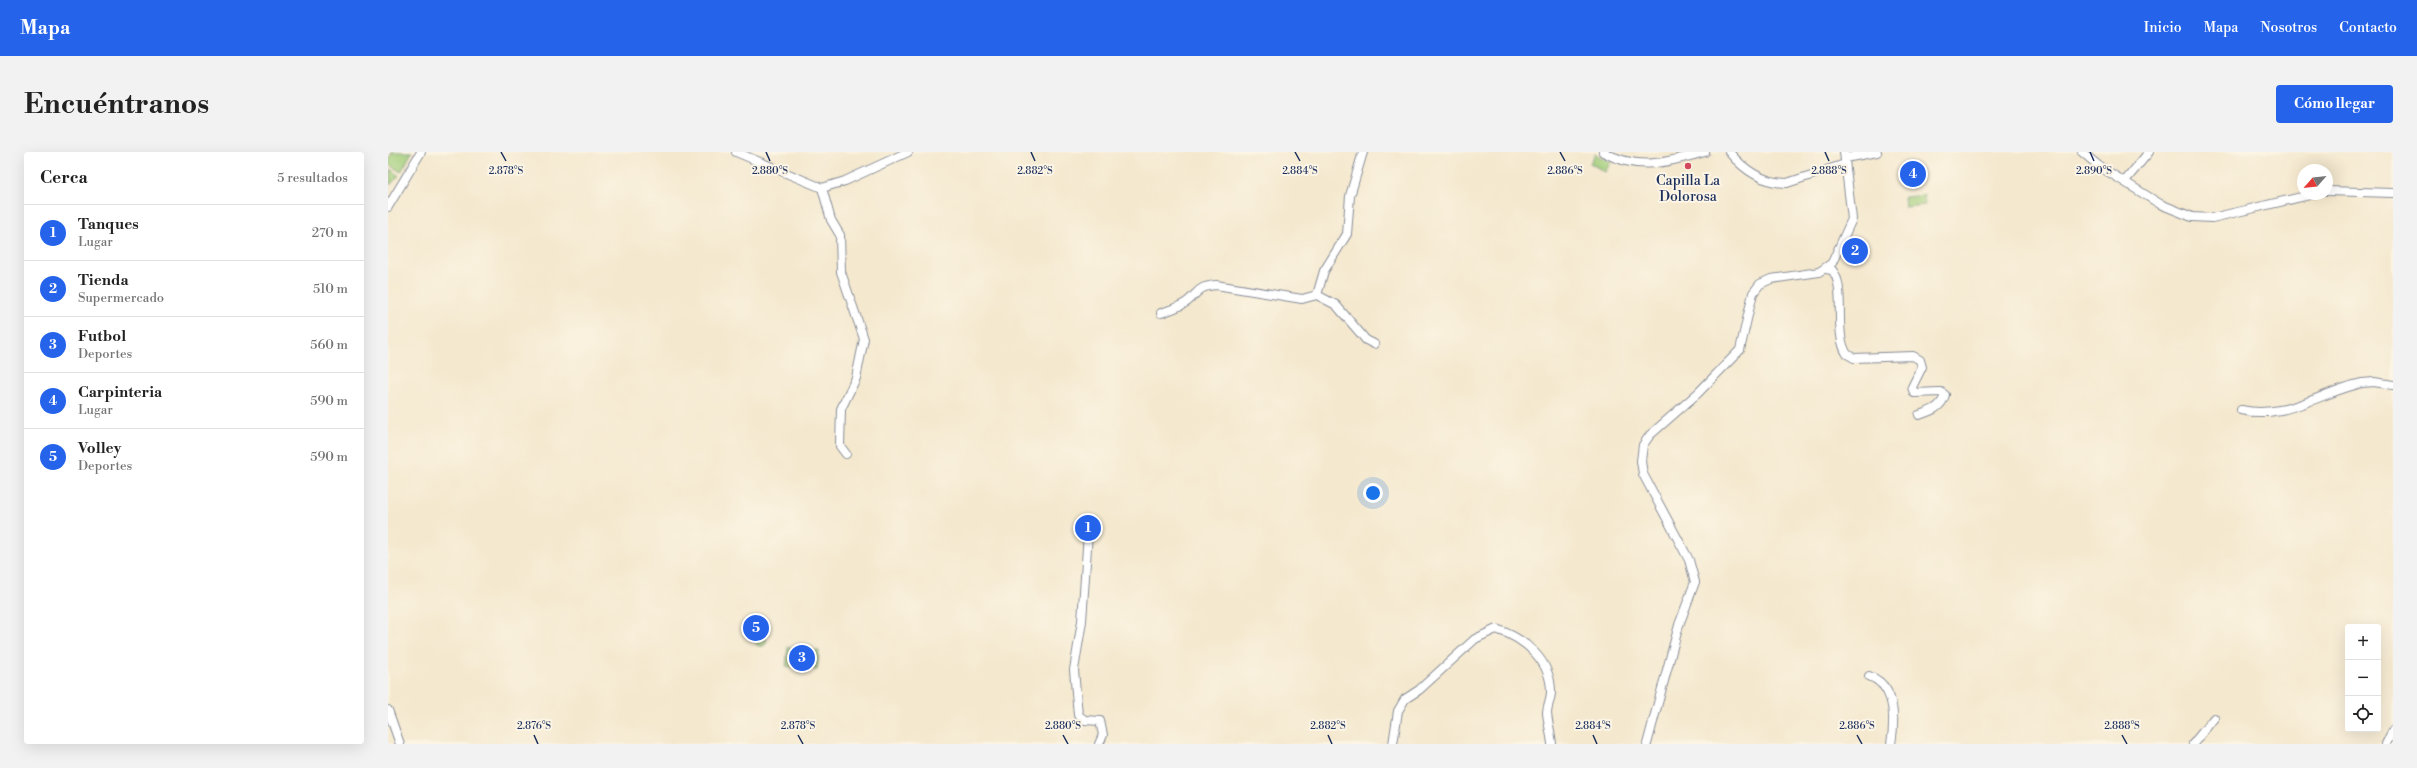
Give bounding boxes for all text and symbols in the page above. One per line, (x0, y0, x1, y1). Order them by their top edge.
text: Mapa (20, 16, 70, 40)
text: Inicio (2144, 19, 2182, 37)
text: Mapa (2204, 19, 2238, 37)
text: Nosotros (2260, 19, 2317, 37)
text: Contacto (2339, 19, 2397, 37)
button: Cómo llegar (2276, 85, 2393, 123)
text: Encuéntranos (24, 87, 209, 122)
pin: 4 (1900, 159, 1926, 189)
marker: Capilla La Dolorosa (1683, 161, 1693, 171)
north arrow (2297, 164, 2333, 200)
text: 2.878°S (489, 165, 523, 177)
text: 2.880°S (752, 165, 788, 177)
text: 2.882°S (1017, 165, 1053, 177)
text: 2.884°S (1282, 165, 1318, 177)
text: 2.886°S (1547, 165, 1583, 177)
text: 2.888°S (1811, 165, 1847, 177)
text: 2.890°S (2076, 165, 2112, 177)
text: Cerca (40, 167, 88, 189)
text: 5 resultados (277, 170, 348, 186)
place label: Capilla La Dolorosa (1656, 172, 1721, 206)
text: Tanques (78, 215, 139, 234)
text: 1 (50, 225, 56, 241)
text: 270 m (312, 225, 348, 241)
text: Lugar (78, 234, 113, 250)
pin: 2 (1842, 236, 1868, 266)
text: Tienda (78, 271, 129, 290)
text: 2 (49, 281, 57, 297)
text: 510 m (313, 281, 348, 297)
text: Supermercado (78, 290, 164, 306)
text: Futbol (78, 327, 126, 346)
text: 3 (49, 337, 57, 353)
text: 560 m (310, 337, 348, 353)
text: Deportes (78, 346, 132, 362)
text: Carpinteria (78, 383, 162, 402)
text: 4 (49, 393, 57, 409)
text: 590 m (310, 393, 348, 409)
text: Lugar (78, 402, 113, 418)
text: Volley (78, 439, 121, 458)
text: 5 (49, 449, 57, 465)
text: 590 m (310, 449, 348, 465)
text: Deportes (78, 458, 132, 474)
your location (1363, 483, 1383, 503)
pin: 1 (1075, 513, 1101, 543)
pin: 5 (743, 613, 769, 643)
map controls (2345, 624, 2381, 732)
button: + (2345, 624, 2381, 660)
pin: 3 (789, 643, 815, 673)
button: − (2345, 660, 2381, 696)
button: locate (2345, 696, 2381, 732)
text: 2.876°S (517, 720, 551, 732)
text: 2.878°S (781, 720, 815, 732)
text: 2.880°S (1045, 720, 1081, 732)
text: 2.882°S (1310, 720, 1346, 732)
text: 2.884°S (1575, 720, 1611, 732)
text: 2.886°S (1839, 720, 1875, 732)
text: 2.888°S (2104, 720, 2140, 732)

